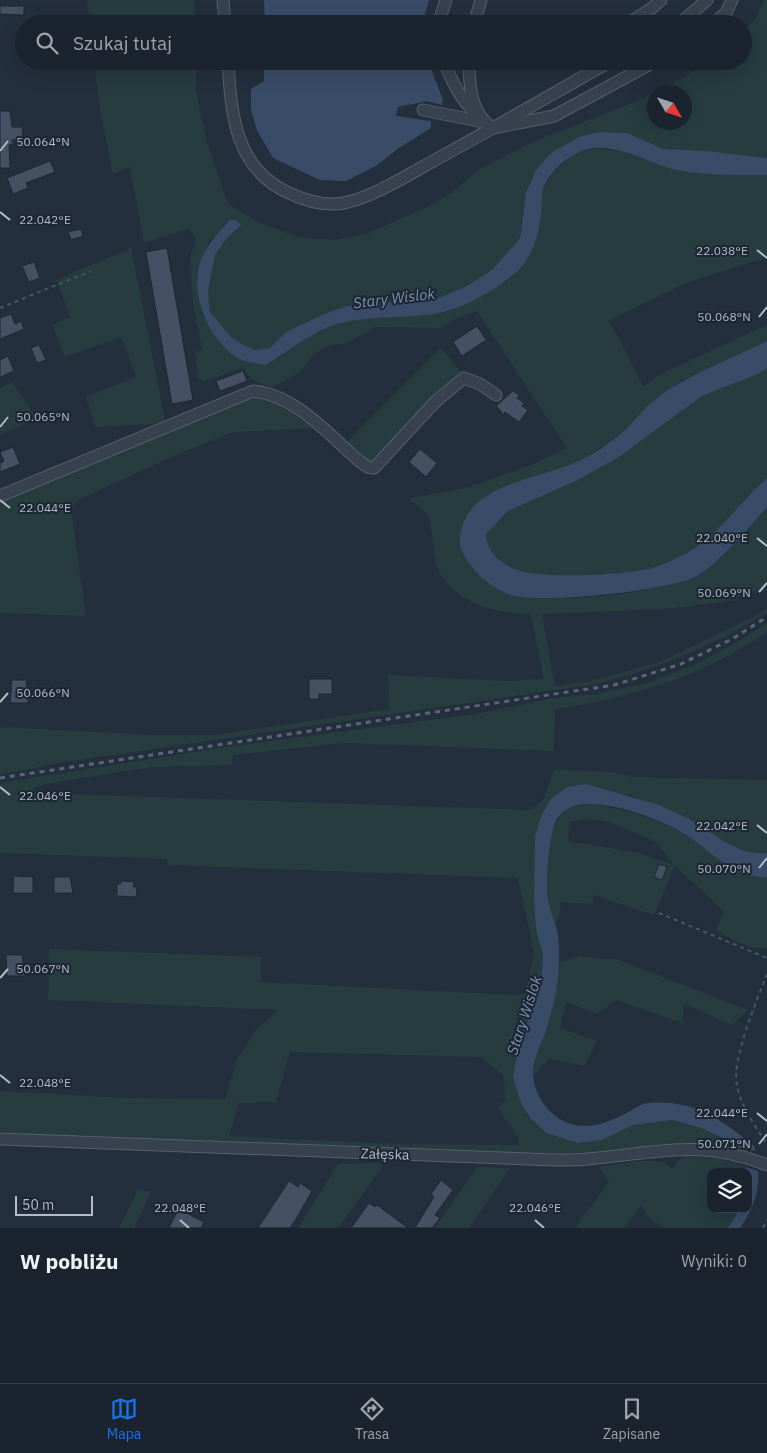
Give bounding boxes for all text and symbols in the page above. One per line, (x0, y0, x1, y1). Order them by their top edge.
search box (15, 15, 752, 70)
icon: search (33, 29, 61, 57)
text: Szukaj tutaj (73, 31, 172, 55)
north arrow (647, 85, 692, 130)
text: 50.064°N (16, 134, 70, 149)
text: 22.042°E (19, 212, 71, 227)
text: 22.038°E (696, 243, 748, 258)
water label: Stary Wislok (352, 284, 436, 312)
text: 50.068°N (697, 309, 751, 324)
text: 50.065°N (16, 409, 70, 424)
text: 22.044°E (19, 500, 71, 515)
text: 22.040°E (696, 530, 748, 545)
text: 50.069°N (697, 585, 751, 600)
text: 50.066°N (16, 685, 70, 700)
text: 22.046°E (19, 788, 71, 803)
text: 22.042°E (696, 818, 748, 833)
text: 50.070°N (697, 861, 751, 876)
text: 50.067°N (16, 961, 70, 976)
water label: Stary Wislok (502, 973, 546, 1057)
text: 22.048°E (19, 1075, 71, 1090)
text: 22.044°E (696, 1105, 748, 1120)
text: 50.071°N (697, 1136, 751, 1151)
street label: Załęska (360, 1144, 410, 1164)
map controls (707, 1168, 752, 1213)
button: layers (707, 1168, 752, 1213)
scale bar (15, 1193, 92, 1216)
text: 50 m (22, 1196, 54, 1214)
text: 22.048°E (154, 1200, 206, 1215)
text: 22.046°E (509, 1200, 561, 1215)
text: W pobliżu (20, 1247, 119, 1275)
text: Wyniki: 0 (681, 1251, 747, 1271)
tab: Mapa (107, 1395, 141, 1443)
tab: Trasa (355, 1395, 389, 1443)
tab: Zapisane (603, 1395, 660, 1443)

